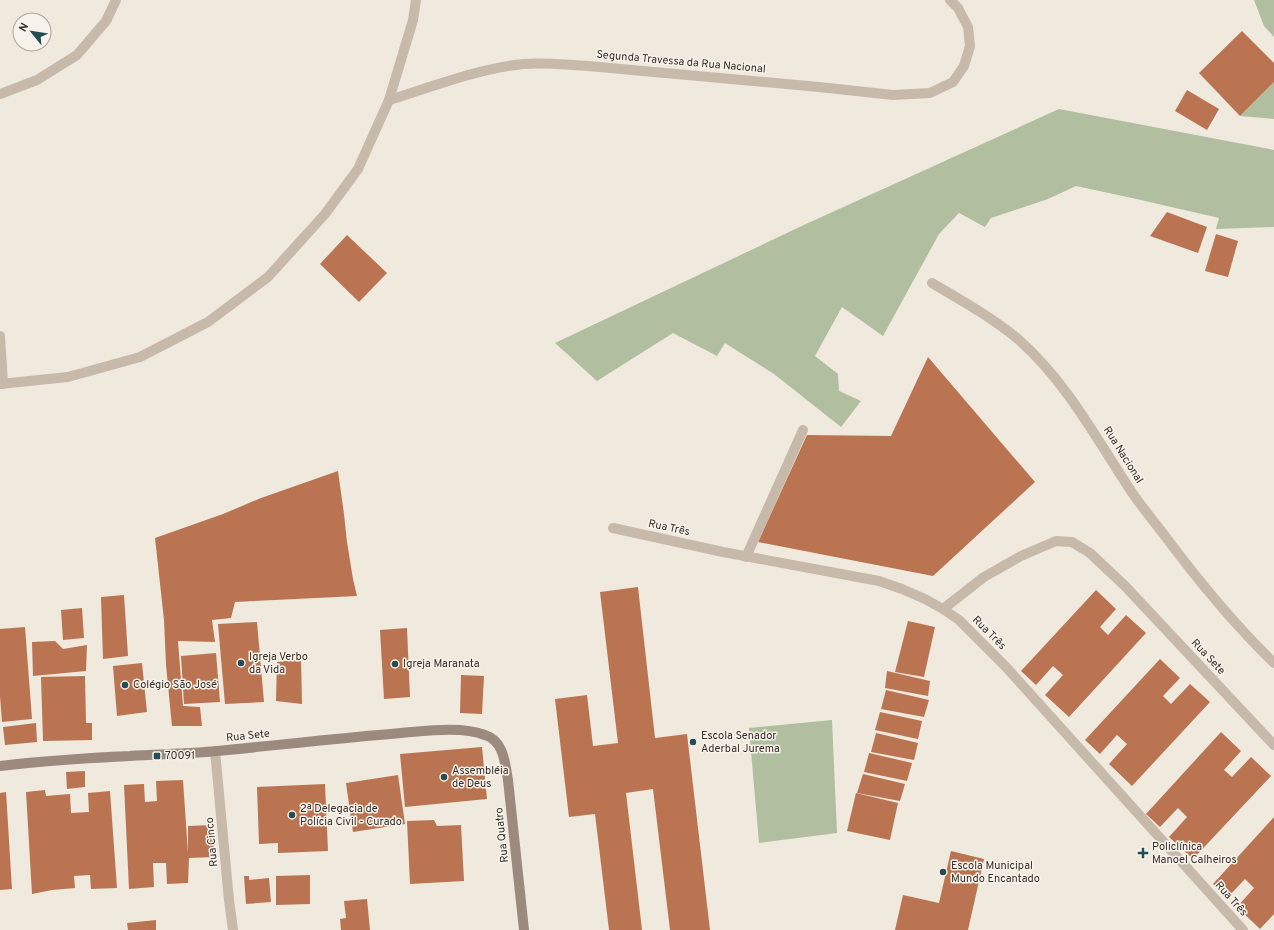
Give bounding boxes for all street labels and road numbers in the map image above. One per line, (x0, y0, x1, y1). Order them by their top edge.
street label: Segunda Travessa da Rua Nacional (596, 48, 766, 76)
street label: Rua Nacional (1100, 424, 1146, 486)
street label: Rua Três (647, 517, 691, 539)
street label: Rua Três (969, 613, 1009, 653)
street label: Rua Sete (1188, 636, 1228, 678)
street label: Rua Sete (225, 727, 271, 745)
street label: Rua Quatro (492, 807, 512, 863)
street label: Rua Cinco (203, 817, 221, 867)
street label: Rua Três (1212, 879, 1250, 919)

